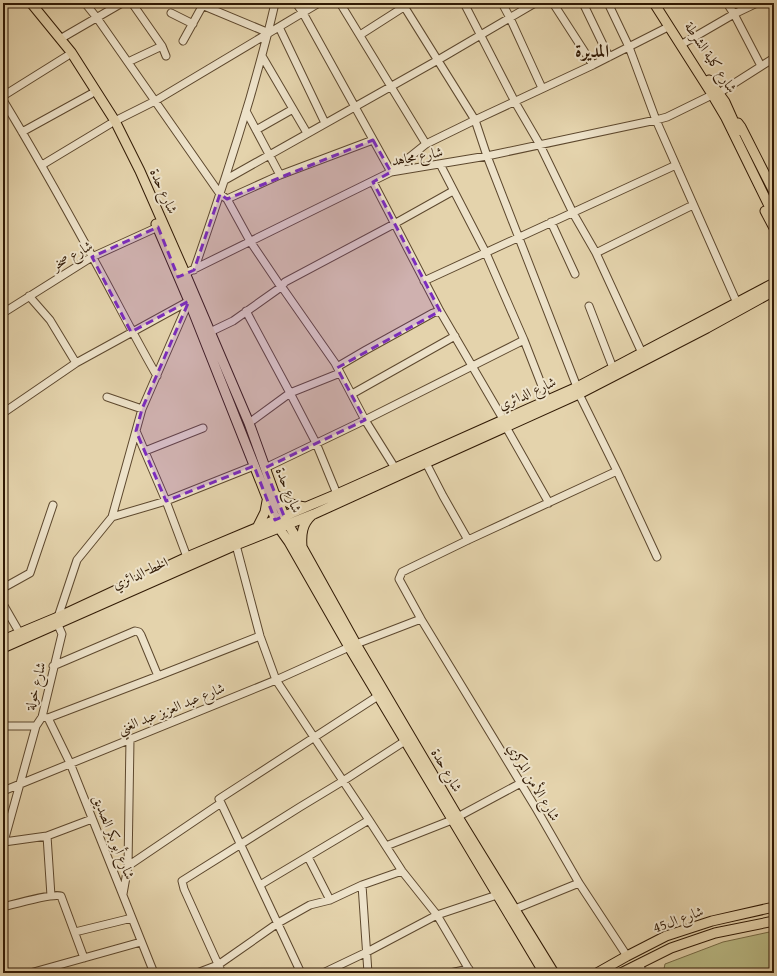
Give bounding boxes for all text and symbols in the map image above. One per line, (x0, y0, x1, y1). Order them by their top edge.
street label: شارع كلية الشرطة (678, 17, 742, 98)
district label: المديرة (575, 37, 609, 64)
street label: شارع مجاهد (390, 141, 445, 173)
street label: شارع حدة (143, 165, 183, 218)
street label: شارع صخر (46, 235, 97, 277)
street label: شارع الدائري (495, 371, 560, 416)
street label: شارع حدة (269, 464, 307, 517)
street label: الخط الدائري (109, 552, 172, 596)
street label: شارع خولة (19, 660, 53, 714)
street label: شارع عبد العزيز عبد الغني (114, 677, 229, 741)
street label: شارع الأمن المركزي (501, 739, 565, 826)
street label: شارع حدة (425, 744, 468, 797)
street label: شارع أبو بكر الصديق (86, 792, 140, 883)
street label: شارع ال45 (650, 901, 707, 939)

